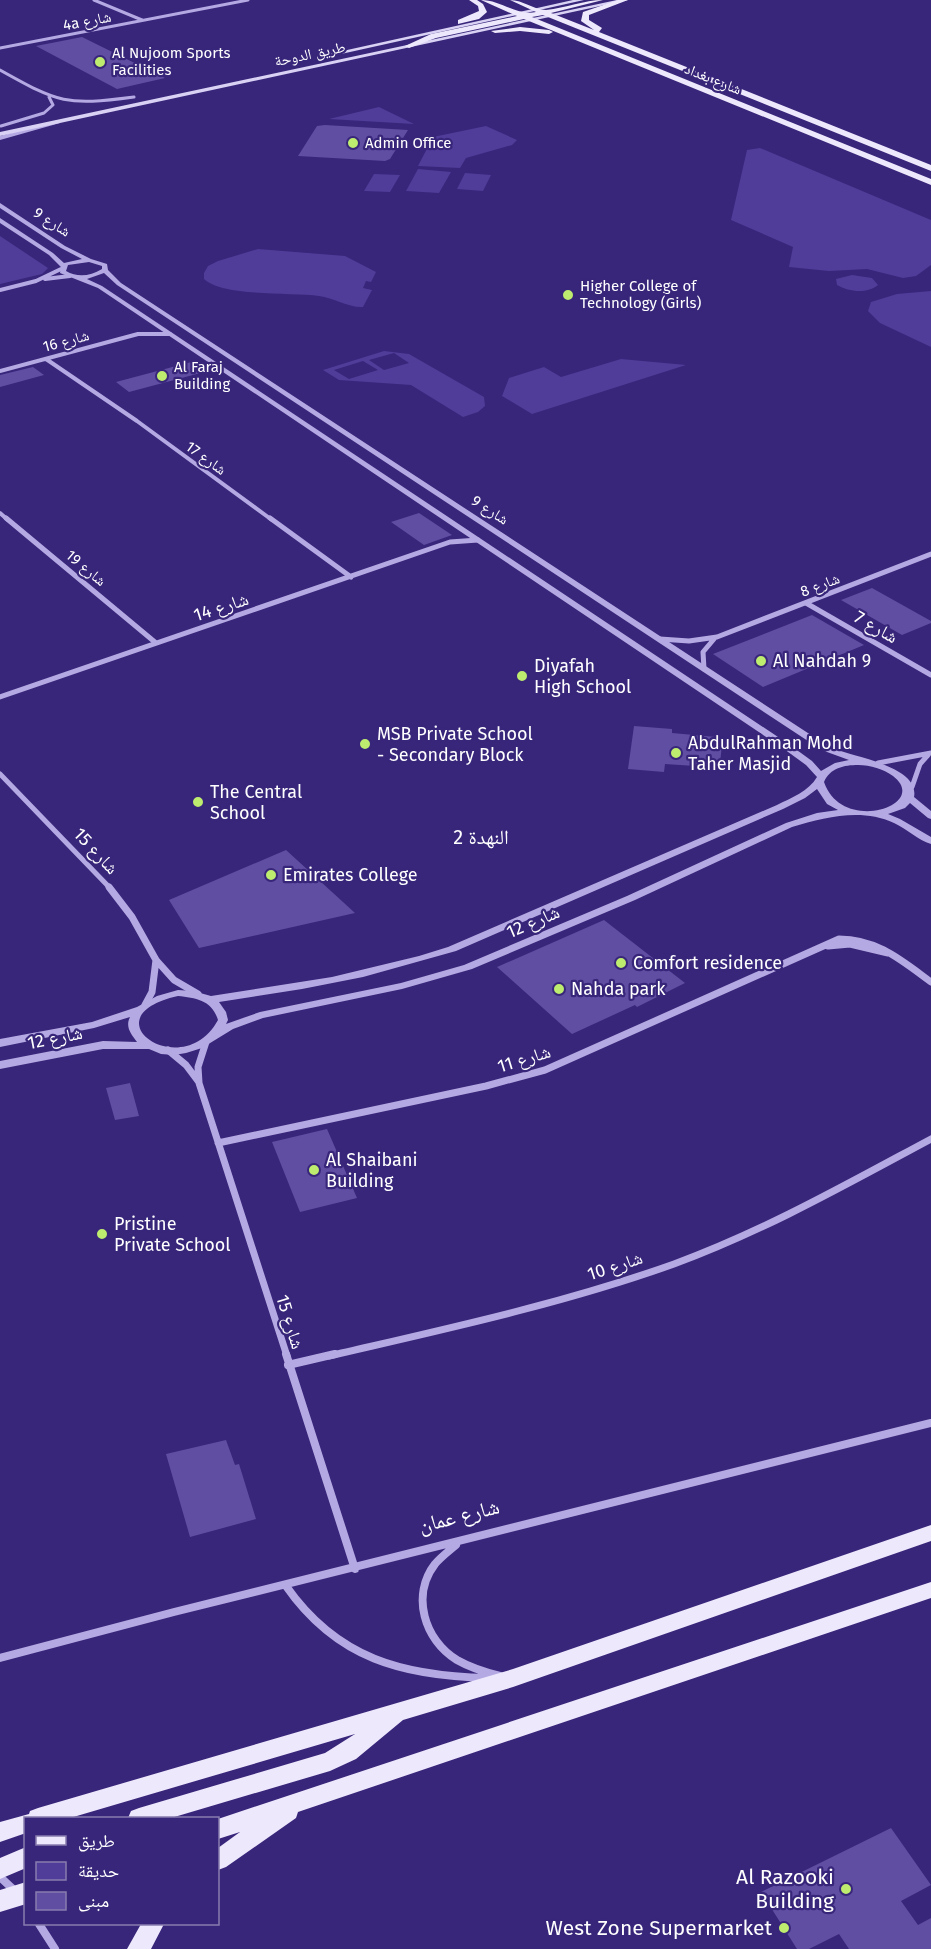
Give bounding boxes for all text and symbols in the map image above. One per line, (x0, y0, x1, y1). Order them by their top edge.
street label: 4a شارع (61, 8, 113, 35)
street label: طريق الدوحة (273, 38, 347, 71)
place label: Al Nujoom Sports Facilities (112, 44, 231, 79)
marker: Al Nujoom Sports Facilities (93, 55, 107, 69)
street label: شارع بغداد (682, 59, 744, 100)
place label: Admin Office (365, 134, 452, 152)
marker: Admin Office (346, 136, 360, 150)
street label: شارع 9 (30, 203, 74, 241)
place label: Higher College of Technology (Girls) (580, 277, 702, 312)
marker: Higher College of Technology (Girls) (561, 288, 575, 302)
street label: شارع 16 (41, 326, 91, 357)
place label: Al Faraj Building (174, 358, 230, 393)
marker: Al Faraj Building (155, 369, 169, 383)
street label: شارع 17 (182, 437, 230, 480)
street label: شارع 9 (468, 491, 512, 529)
street label: شارع 19 (62, 546, 110, 591)
street label: شارع 8 (798, 569, 843, 602)
street label: شارع 14 (191, 588, 251, 626)
street label: شارع 7 (850, 606, 902, 648)
place label: Al Nahdah 9 (773, 650, 871, 672)
marker: Al Nahdah 9 (754, 654, 768, 668)
place label: Diyafah High School (534, 655, 631, 698)
marker: Diyafah High School (515, 669, 529, 683)
place label: MSB Private School - Secondary Block (377, 723, 533, 766)
place label: AbdulRahman Mohd Taher Masjid (688, 732, 853, 775)
marker: MSB Private School - Secondary Block (358, 737, 372, 751)
marker: AbdulRahman Mohd Taher Masjid (669, 746, 683, 760)
place label: The Central School (210, 781, 302, 824)
marker: The Central School (191, 795, 205, 809)
street label: شارع 15 (69, 823, 123, 879)
district label: النهدة 2 (453, 825, 509, 849)
place label: Emirates College (283, 864, 418, 886)
marker: Emirates College (264, 868, 278, 882)
street label: شارع 12 (503, 901, 563, 943)
place label: Comfort residence (633, 952, 782, 974)
marker: Comfort residence (614, 956, 628, 970)
place label: Nahda park (571, 978, 666, 1000)
marker: Nahda park (552, 982, 566, 996)
street label: شارع 12 (26, 1022, 84, 1054)
street label: شارع 11 (495, 1041, 553, 1077)
place label: Al Shaibani Building (326, 1149, 418, 1192)
marker: Al Shaibani Building (307, 1163, 321, 1177)
place label: Pristine Private School (114, 1213, 231, 1256)
marker: Pristine Private School (95, 1227, 109, 1241)
street label: شارع 10 (585, 1247, 645, 1285)
street label: شارع 15 (271, 1292, 309, 1352)
street label: شارع عمان (416, 1493, 502, 1539)
legend (24, 1817, 219, 1925)
text: طريق (78, 1830, 115, 1852)
text: حديقة (78, 1860, 119, 1882)
place label: Al Razooki Building (736, 1864, 834, 1914)
marker: Al Razooki Building (839, 1882, 853, 1896)
text: مبنى (78, 1890, 109, 1912)
place label: West Zone Supermarket (546, 1915, 772, 1941)
marker: West Zone Supermarket (777, 1921, 791, 1935)

